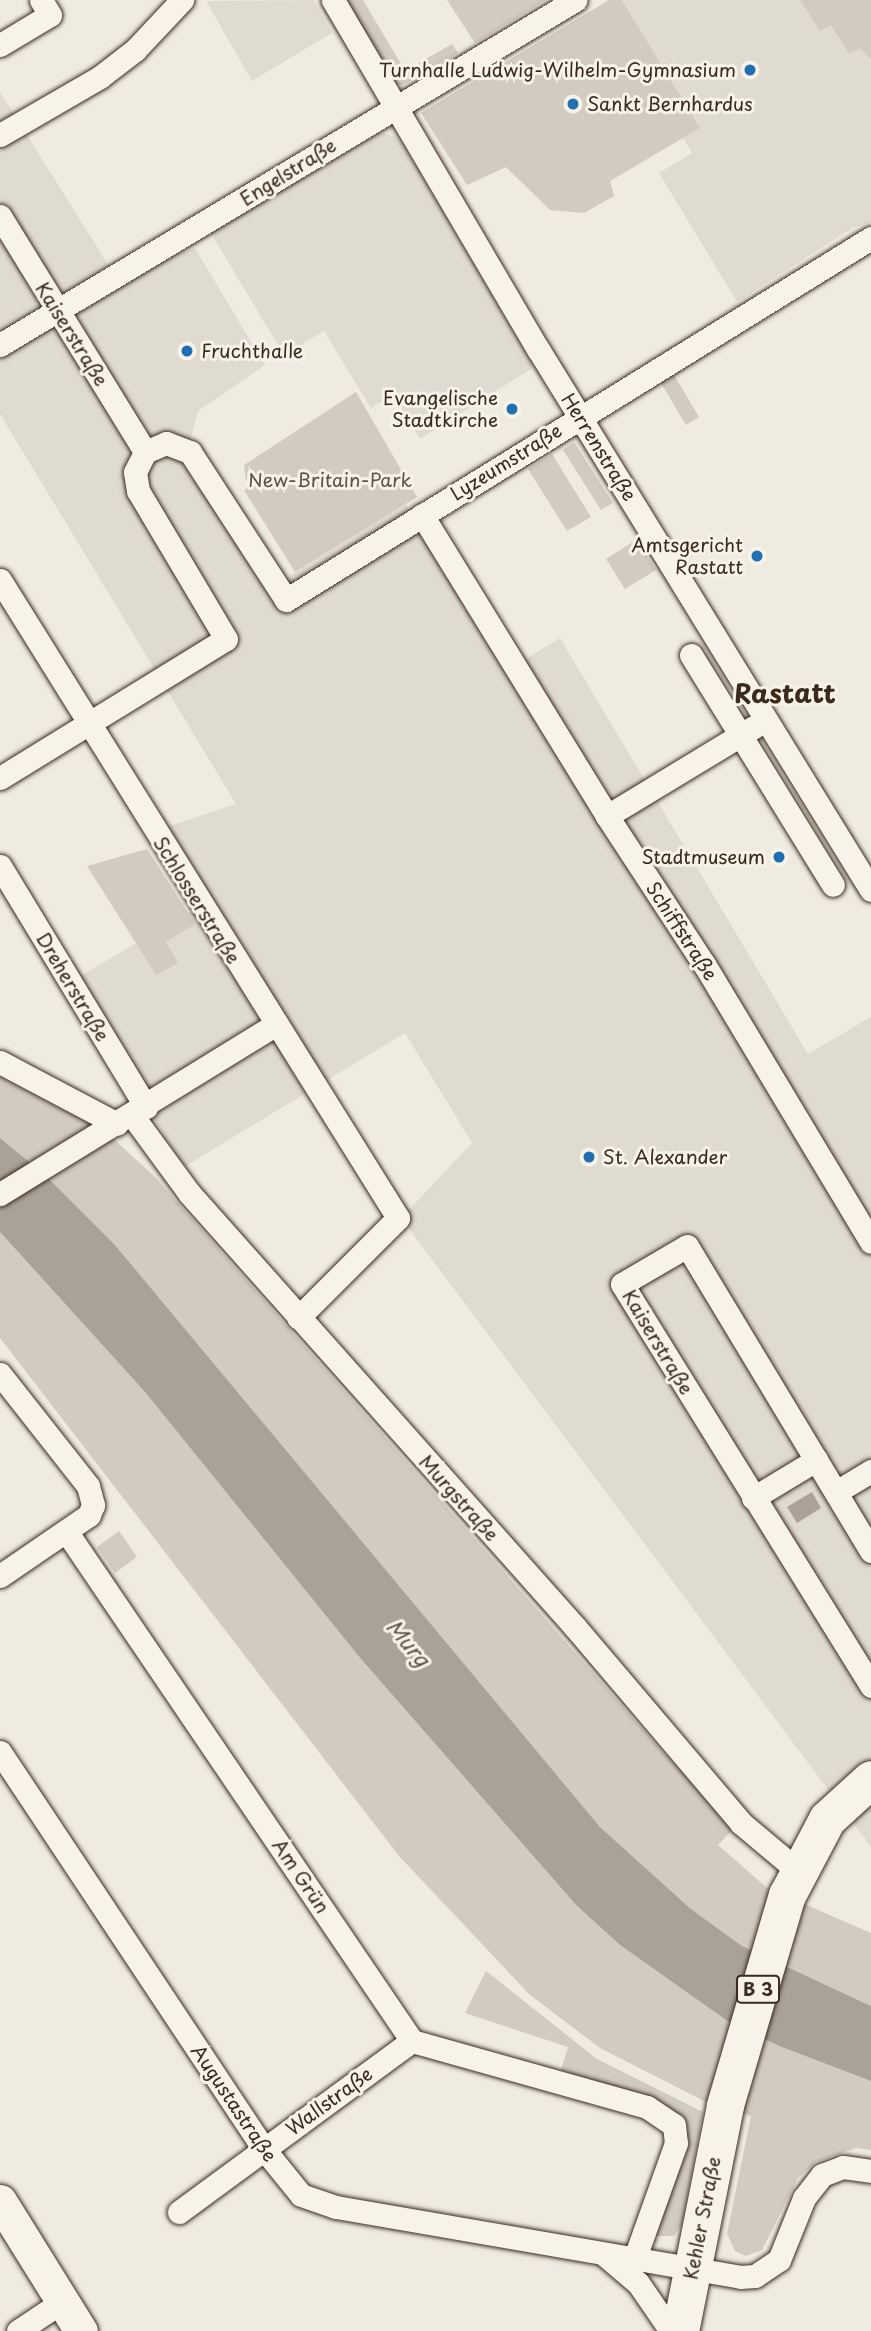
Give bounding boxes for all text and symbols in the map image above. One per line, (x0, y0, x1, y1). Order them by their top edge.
place label: Turnhalle Ludwig-Wilhelm-Gymnasium (379, 59, 736, 81)
marker: Turnhalle Ludwig-Wilhelm-Gymnasium (742, 62, 758, 78)
place label: Sankt Bernhardus (587, 93, 753, 115)
marker: Sankt Bernhardus (565, 96, 581, 112)
street label: Engelstraße (236, 134, 340, 210)
street label: Kaiserstraße (31, 278, 113, 390)
place label: Fruchthalle (201, 340, 303, 362)
marker: Fruchthalle (179, 343, 195, 359)
place label: Evangelische Stadtkirche (383, 387, 498, 431)
street label: Herrenstraße (557, 389, 641, 505)
marker: Evangelische Stadtkirche (504, 401, 520, 417)
street label: Lyzeumstraße (446, 419, 566, 505)
park label: New-Britain-Park (248, 469, 412, 491)
place label: Amtsgericht Rastatt (631, 534, 743, 578)
marker: Amtsgericht Rastatt (749, 548, 765, 564)
district label: Rastatt (734, 677, 836, 709)
street label: Schlosserstraße (149, 832, 245, 968)
place label: Stadtmuseum (641, 846, 765, 868)
marker: Stadtmuseum (771, 849, 787, 865)
street label: Schiffstraße (642, 877, 722, 985)
street label: Dreherstraße (32, 929, 114, 1045)
place label: St. Alexander (603, 1146, 726, 1168)
marker: St. Alexander (581, 1149, 597, 1165)
street label: Kaiserstraße (618, 1286, 698, 1398)
street label: Murgstraße (414, 1450, 504, 1546)
water label: Murg (382, 1613, 436, 1671)
street label: Am Grün (268, 1834, 334, 1918)
road number: B 3 (735, 1975, 781, 2004)
street label: Augustastraße (186, 2040, 282, 2166)
street label: Wallstraße (281, 2062, 377, 2140)
street label: Kehler Straße (679, 2154, 725, 2282)

